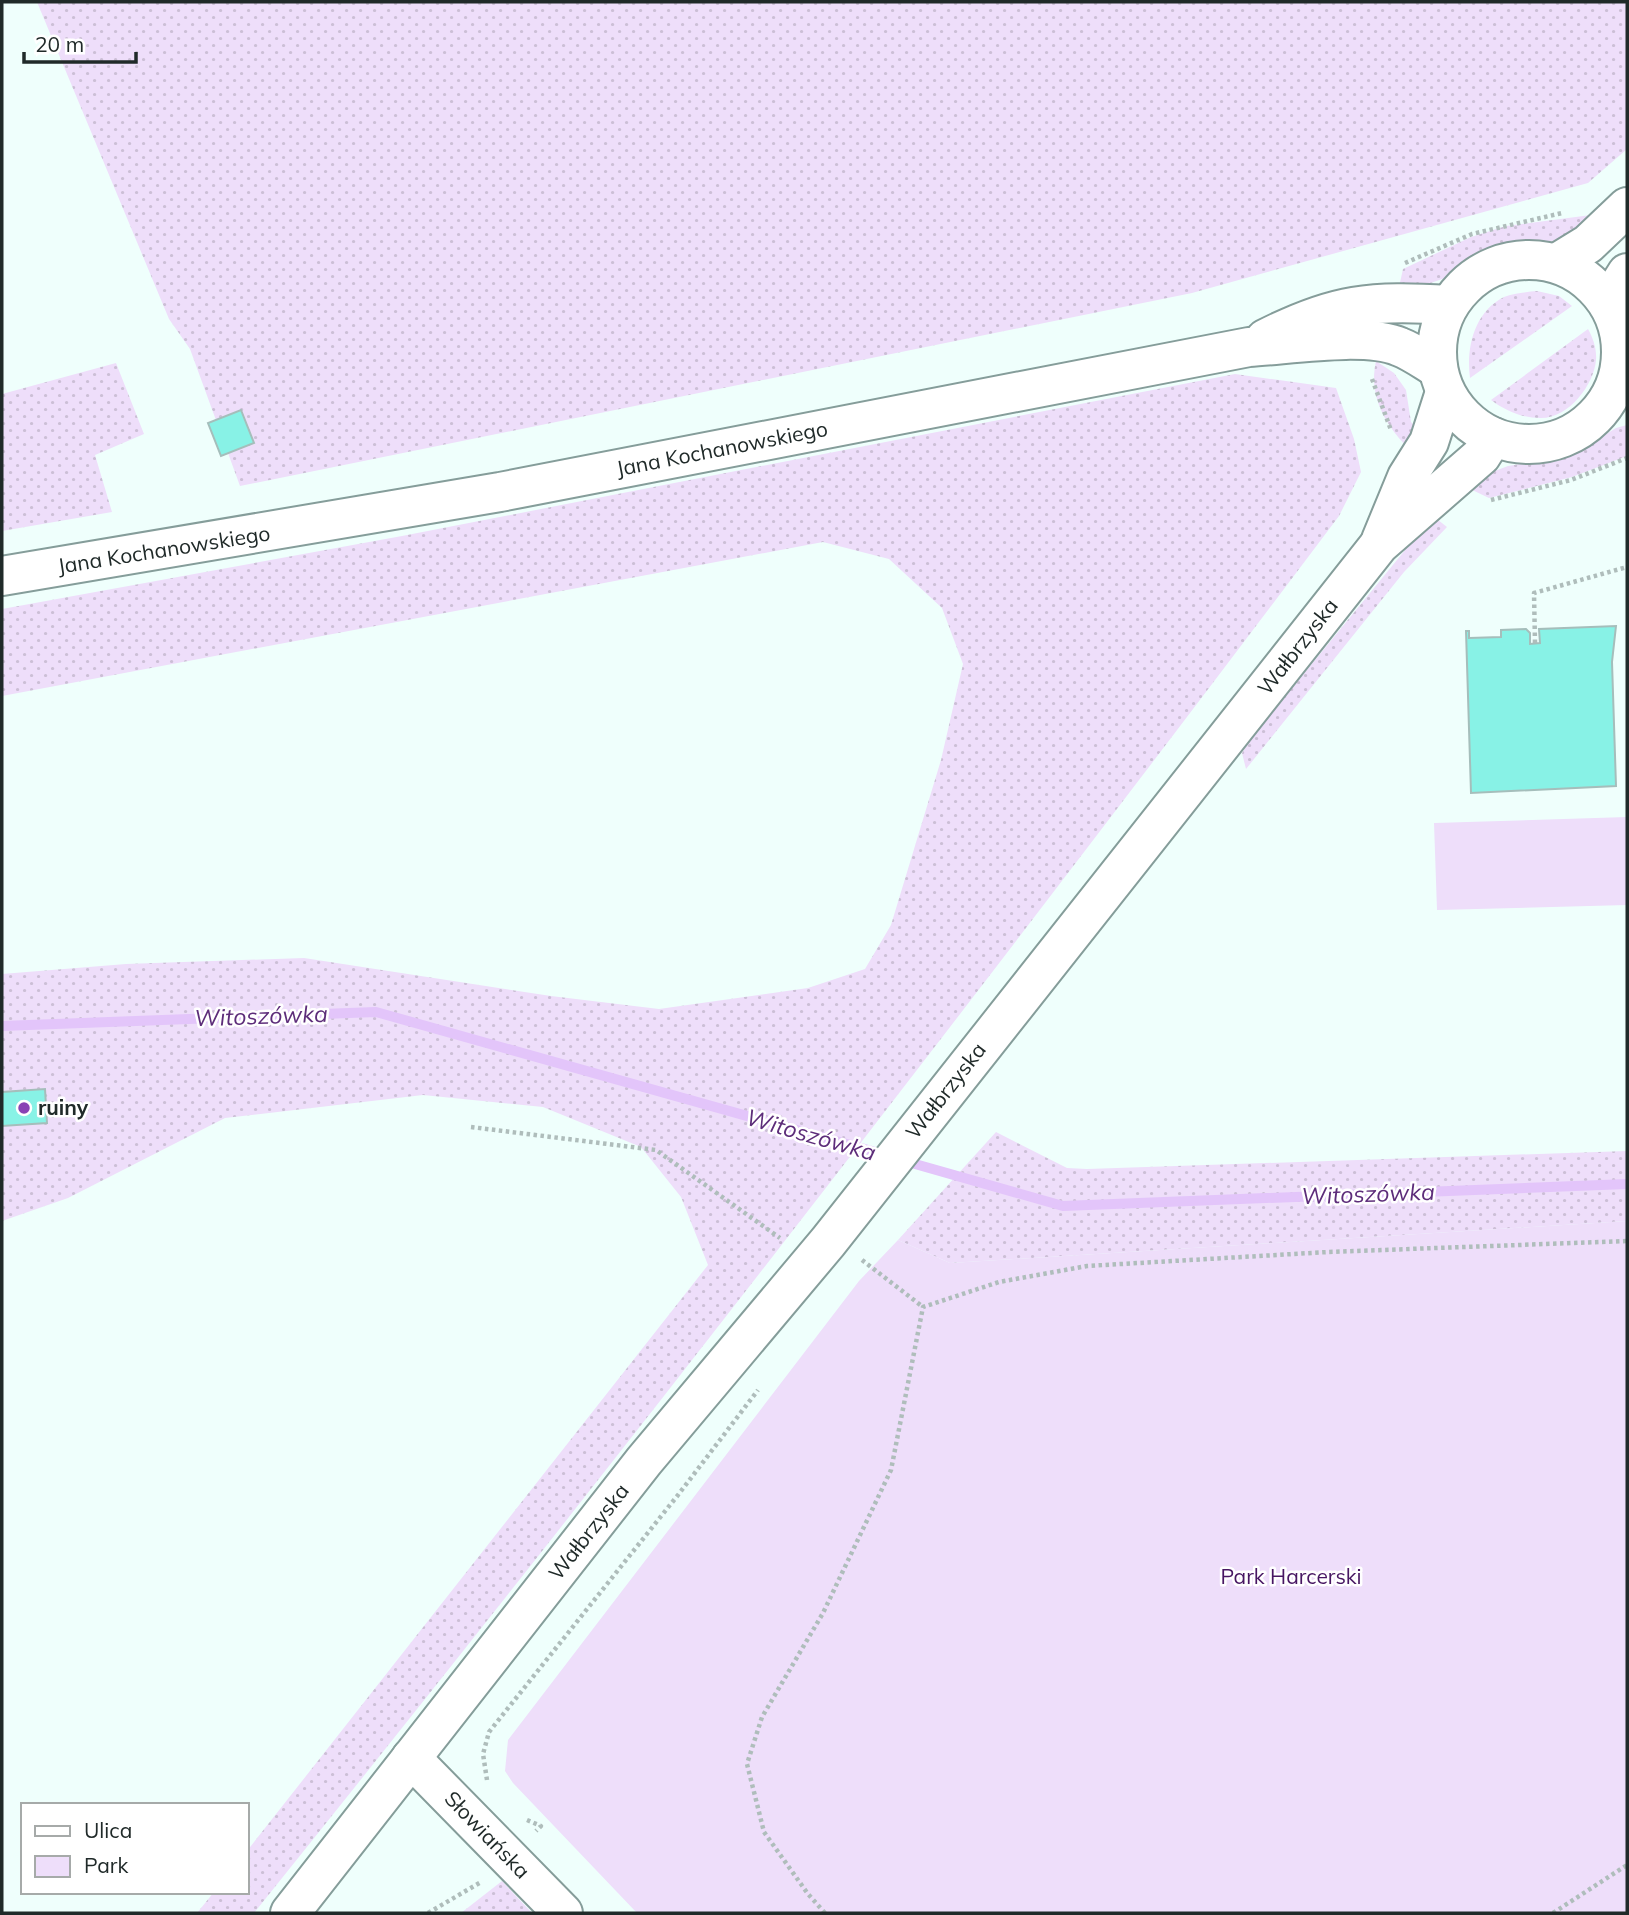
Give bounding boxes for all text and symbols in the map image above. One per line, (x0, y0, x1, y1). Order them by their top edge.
scale bar (24, 21, 136, 65)
text: 20 m (35, 31, 84, 57)
street label: Jana Kochanowskiego (614, 415, 830, 481)
street label: Jana Kochanowskiego (56, 519, 272, 579)
street label: Wałbrzyska (1251, 593, 1343, 700)
water label: Witoszówka (194, 999, 328, 1032)
street label: Wałbrzyska (899, 1037, 991, 1144)
place label: ruiny (38, 1094, 89, 1120)
marker: ruiny (16, 1100, 32, 1116)
water label: Witoszówka (743, 1102, 880, 1167)
water label: Witoszówka (1301, 1177, 1435, 1210)
street label: Wałbrzyska (542, 1478, 634, 1585)
park label: Park Harcerski (1220, 1563, 1362, 1589)
street label: Słowiańska (440, 1785, 536, 1884)
legend (21, 1803, 248, 1894)
text: Ulica (84, 1817, 132, 1843)
text: Park (84, 1852, 128, 1878)

